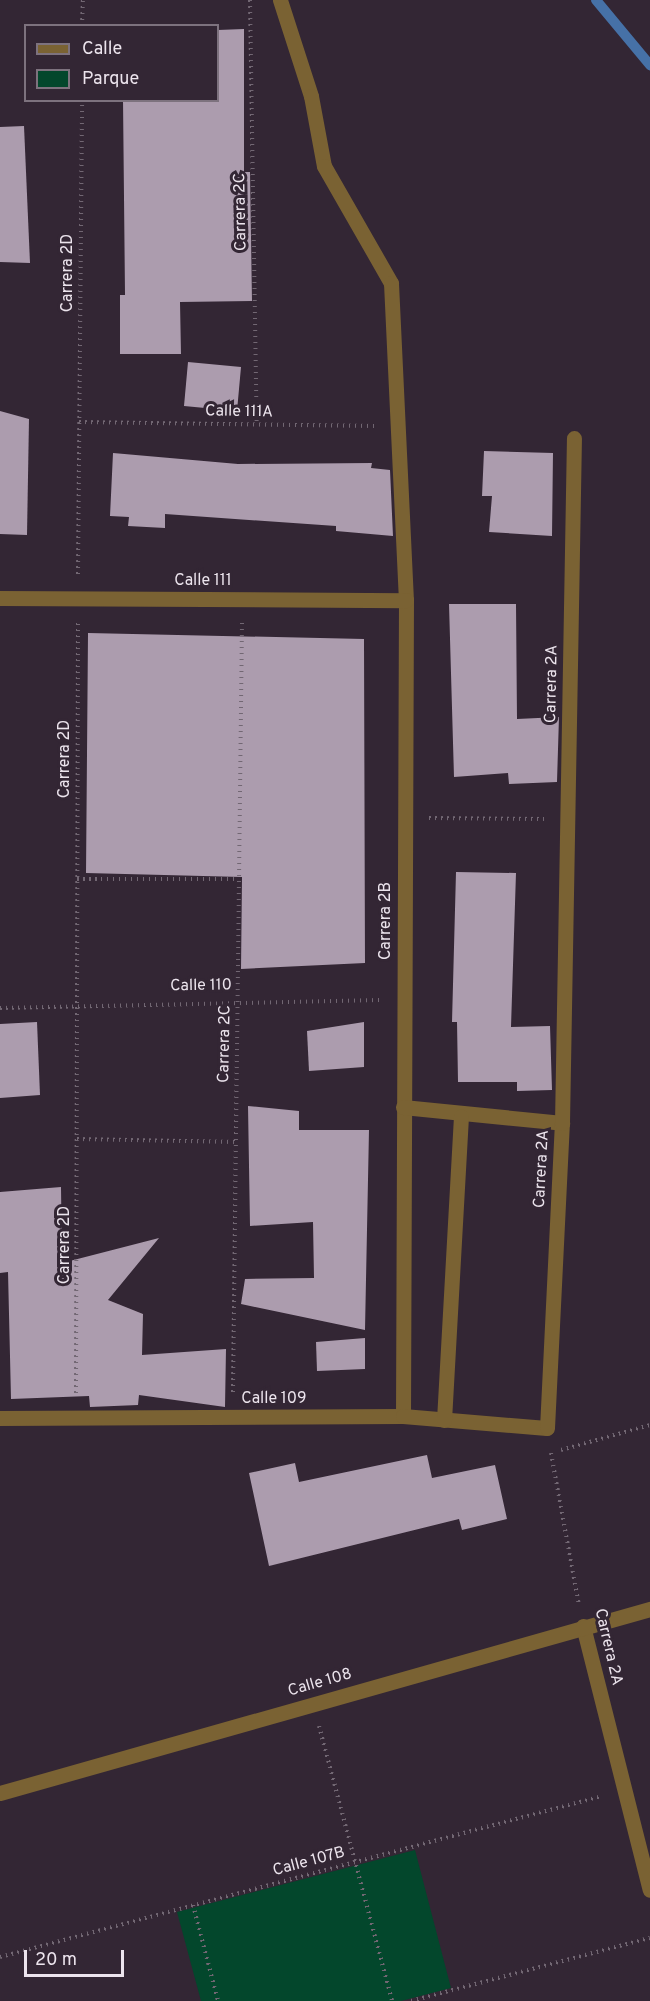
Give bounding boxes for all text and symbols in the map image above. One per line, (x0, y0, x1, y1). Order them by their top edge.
legend (24, 24, 219, 102)
text: Calle (82, 38, 122, 61)
text: Parque (82, 68, 139, 91)
street label: Carrera 2C (231, 173, 251, 251)
street label: Carrera 2D (58, 234, 78, 312)
street label: Calle 111A (205, 402, 273, 422)
street label: Calle 111 (174, 571, 232, 591)
street label: Carrera 2A (542, 645, 562, 723)
street label: Carrera 2D (55, 720, 75, 798)
street label: Carrera 2B (376, 882, 396, 960)
street label: Calle 110 (170, 976, 232, 996)
street label: Carrera 2C (215, 1005, 235, 1083)
street label: Carrera 2A (530, 1129, 554, 1209)
street label: Carrera 2D (55, 1206, 75, 1284)
street label: Calle 109 (241, 1389, 307, 1409)
street label: Carrera 2A (590, 1607, 626, 1687)
street label: Calle 108 (286, 1665, 354, 1701)
street label: Calle 107B (271, 1843, 347, 1881)
scale bar (27, 1938, 128, 1976)
text: 20 m (35, 1949, 77, 1972)

